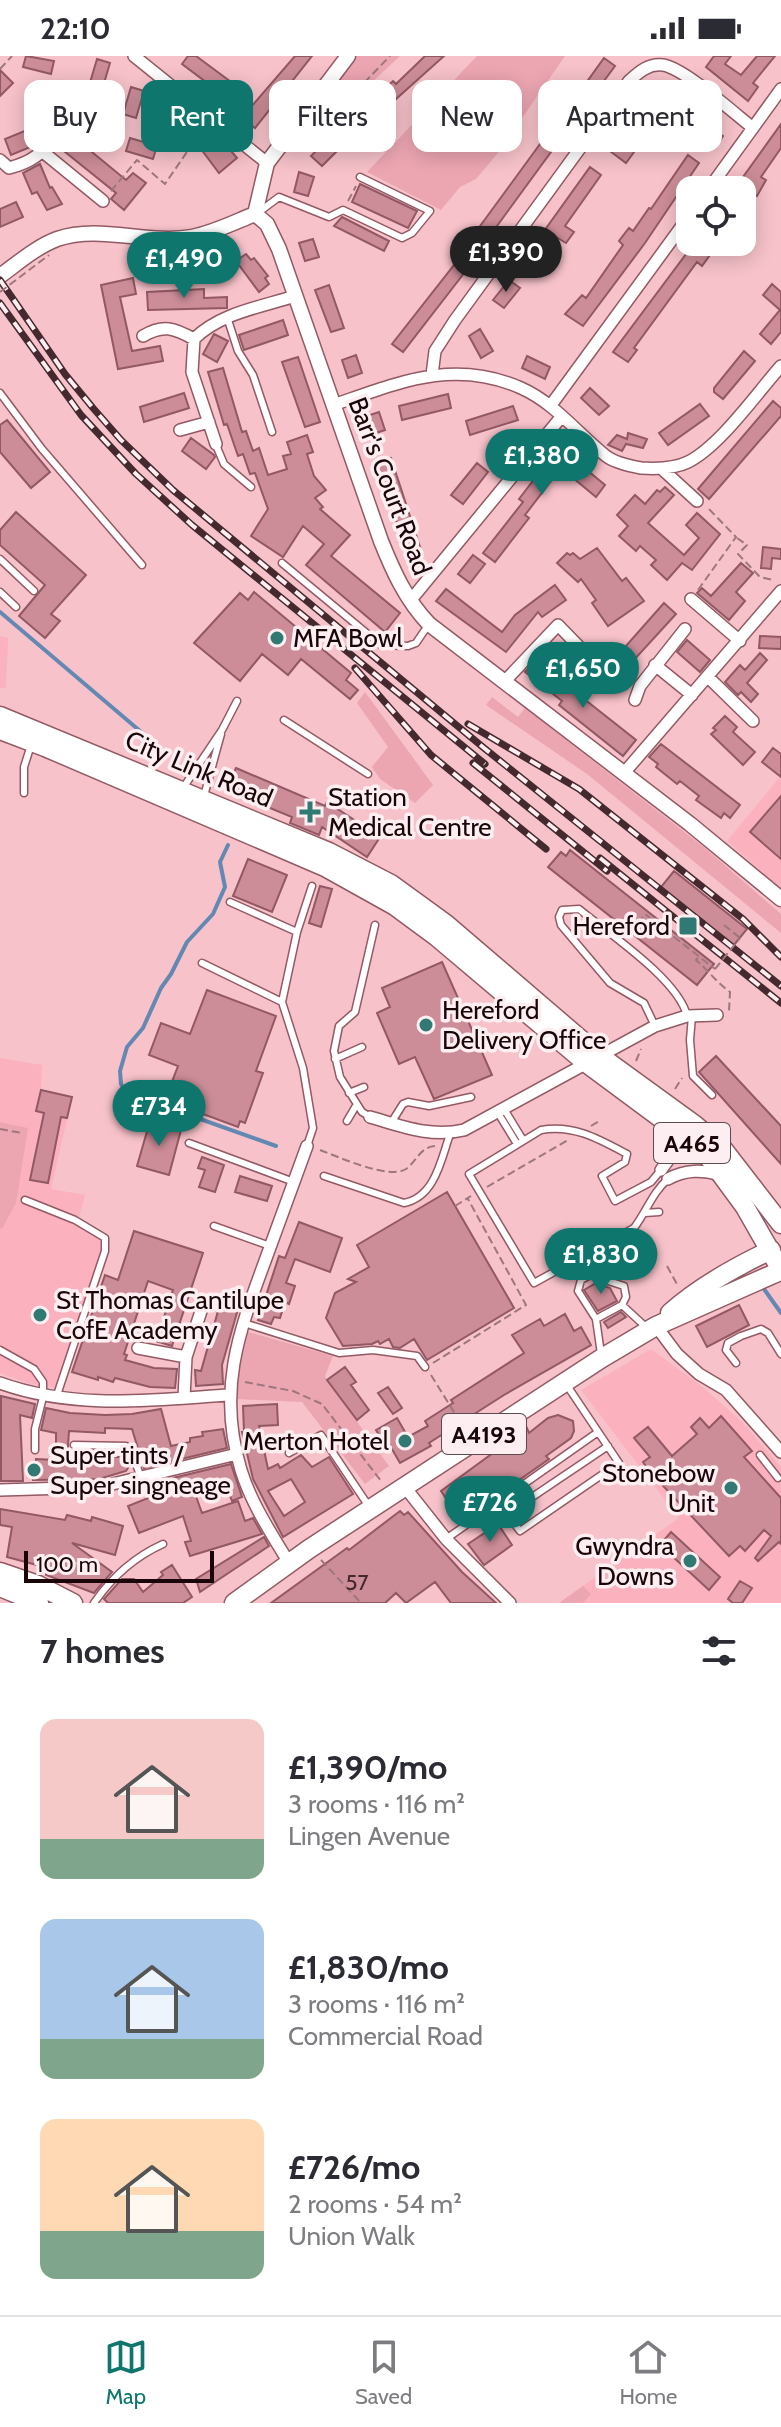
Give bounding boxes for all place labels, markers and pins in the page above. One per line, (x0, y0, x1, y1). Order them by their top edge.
pin: £1,390 (441, 226, 571, 294)
pin: £1,490 (119, 232, 249, 300)
pin: £1,380 (477, 429, 607, 497)
place label: MFA Bowl (293, 622, 403, 654)
marker: MFA Bowl (268, 629, 286, 647)
pin: £1,650 (518, 642, 648, 710)
place label: Station Medical Centre (328, 781, 492, 843)
marker: Station Medical Centre (299, 801, 321, 823)
place label: Hereford (573, 910, 670, 942)
marker: Hereford (677, 915, 699, 937)
place label: Hereford Delivery Office (442, 994, 606, 1056)
marker: Hereford Delivery Office (417, 1016, 435, 1034)
pin: £734 (112, 1080, 206, 1148)
pin: £1,830 (536, 1228, 666, 1296)
place label: St Thomas Cantilupe CofE Academy (56, 1284, 284, 1346)
marker: St Thomas Cantilupe CofE Academy (31, 1306, 49, 1324)
place label: Merton Hotel (243, 1425, 389, 1457)
marker: Merton Hotel (396, 1432, 414, 1450)
place label: Super tints / Super singneage (50, 1439, 231, 1501)
place label: Stonebow Unit (602, 1457, 715, 1519)
marker: Super tints / Super singneage (25, 1461, 43, 1479)
pin: £726 (443, 1476, 537, 1544)
marker: Stonebow Unit (722, 1479, 740, 1497)
place label: Gwyndra Downs (575, 1530, 675, 1592)
marker: Gwyndra Downs (681, 1552, 699, 1570)

